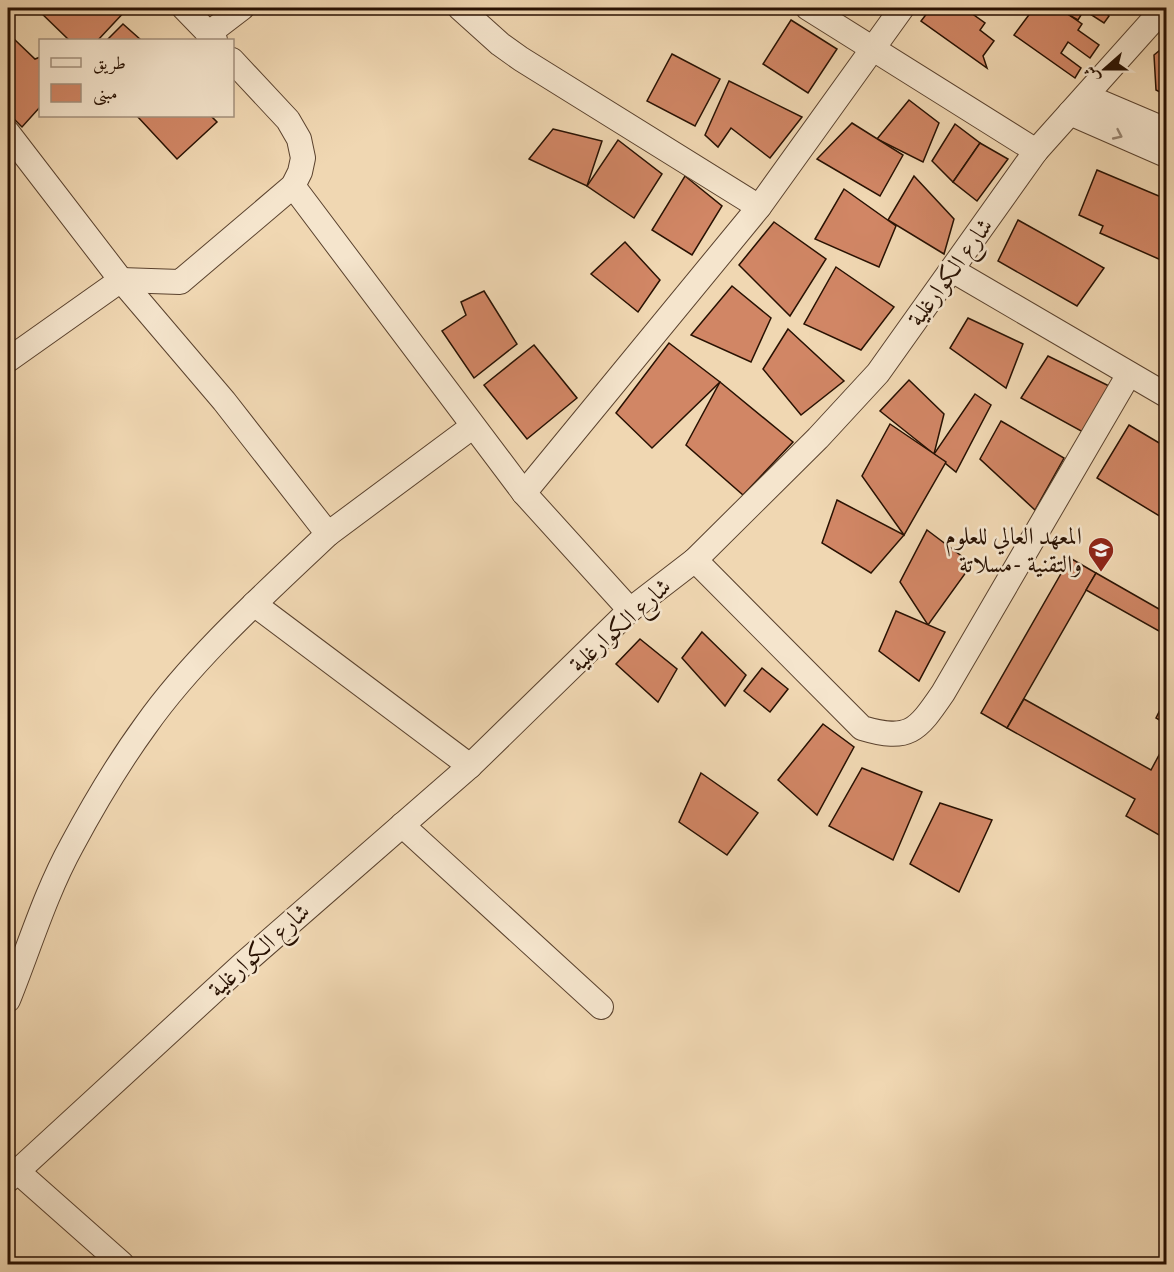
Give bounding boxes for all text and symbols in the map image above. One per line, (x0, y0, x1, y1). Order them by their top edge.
legend (39, 39, 234, 117)
north arrow (1075, 39, 1135, 99)
text: طريق (93, 52, 126, 75)
text: ش (1080, 63, 1103, 85)
text: مبنى (93, 82, 118, 106)
one-way arrow (1111, 127, 1122, 139)
street label: شارع الكوارغلية (901, 212, 1003, 335)
place label: المعهد العالي للعلوم والتقنية -مسلاتة (945, 521, 1082, 579)
school or university icon: المعهد العالي للعلوم والتقنية -مسلاتة (1086, 535, 1116, 573)
street label: شارع الكوارغلية (563, 571, 681, 682)
street label: شارع الكوارغلية (202, 896, 320, 1007)

